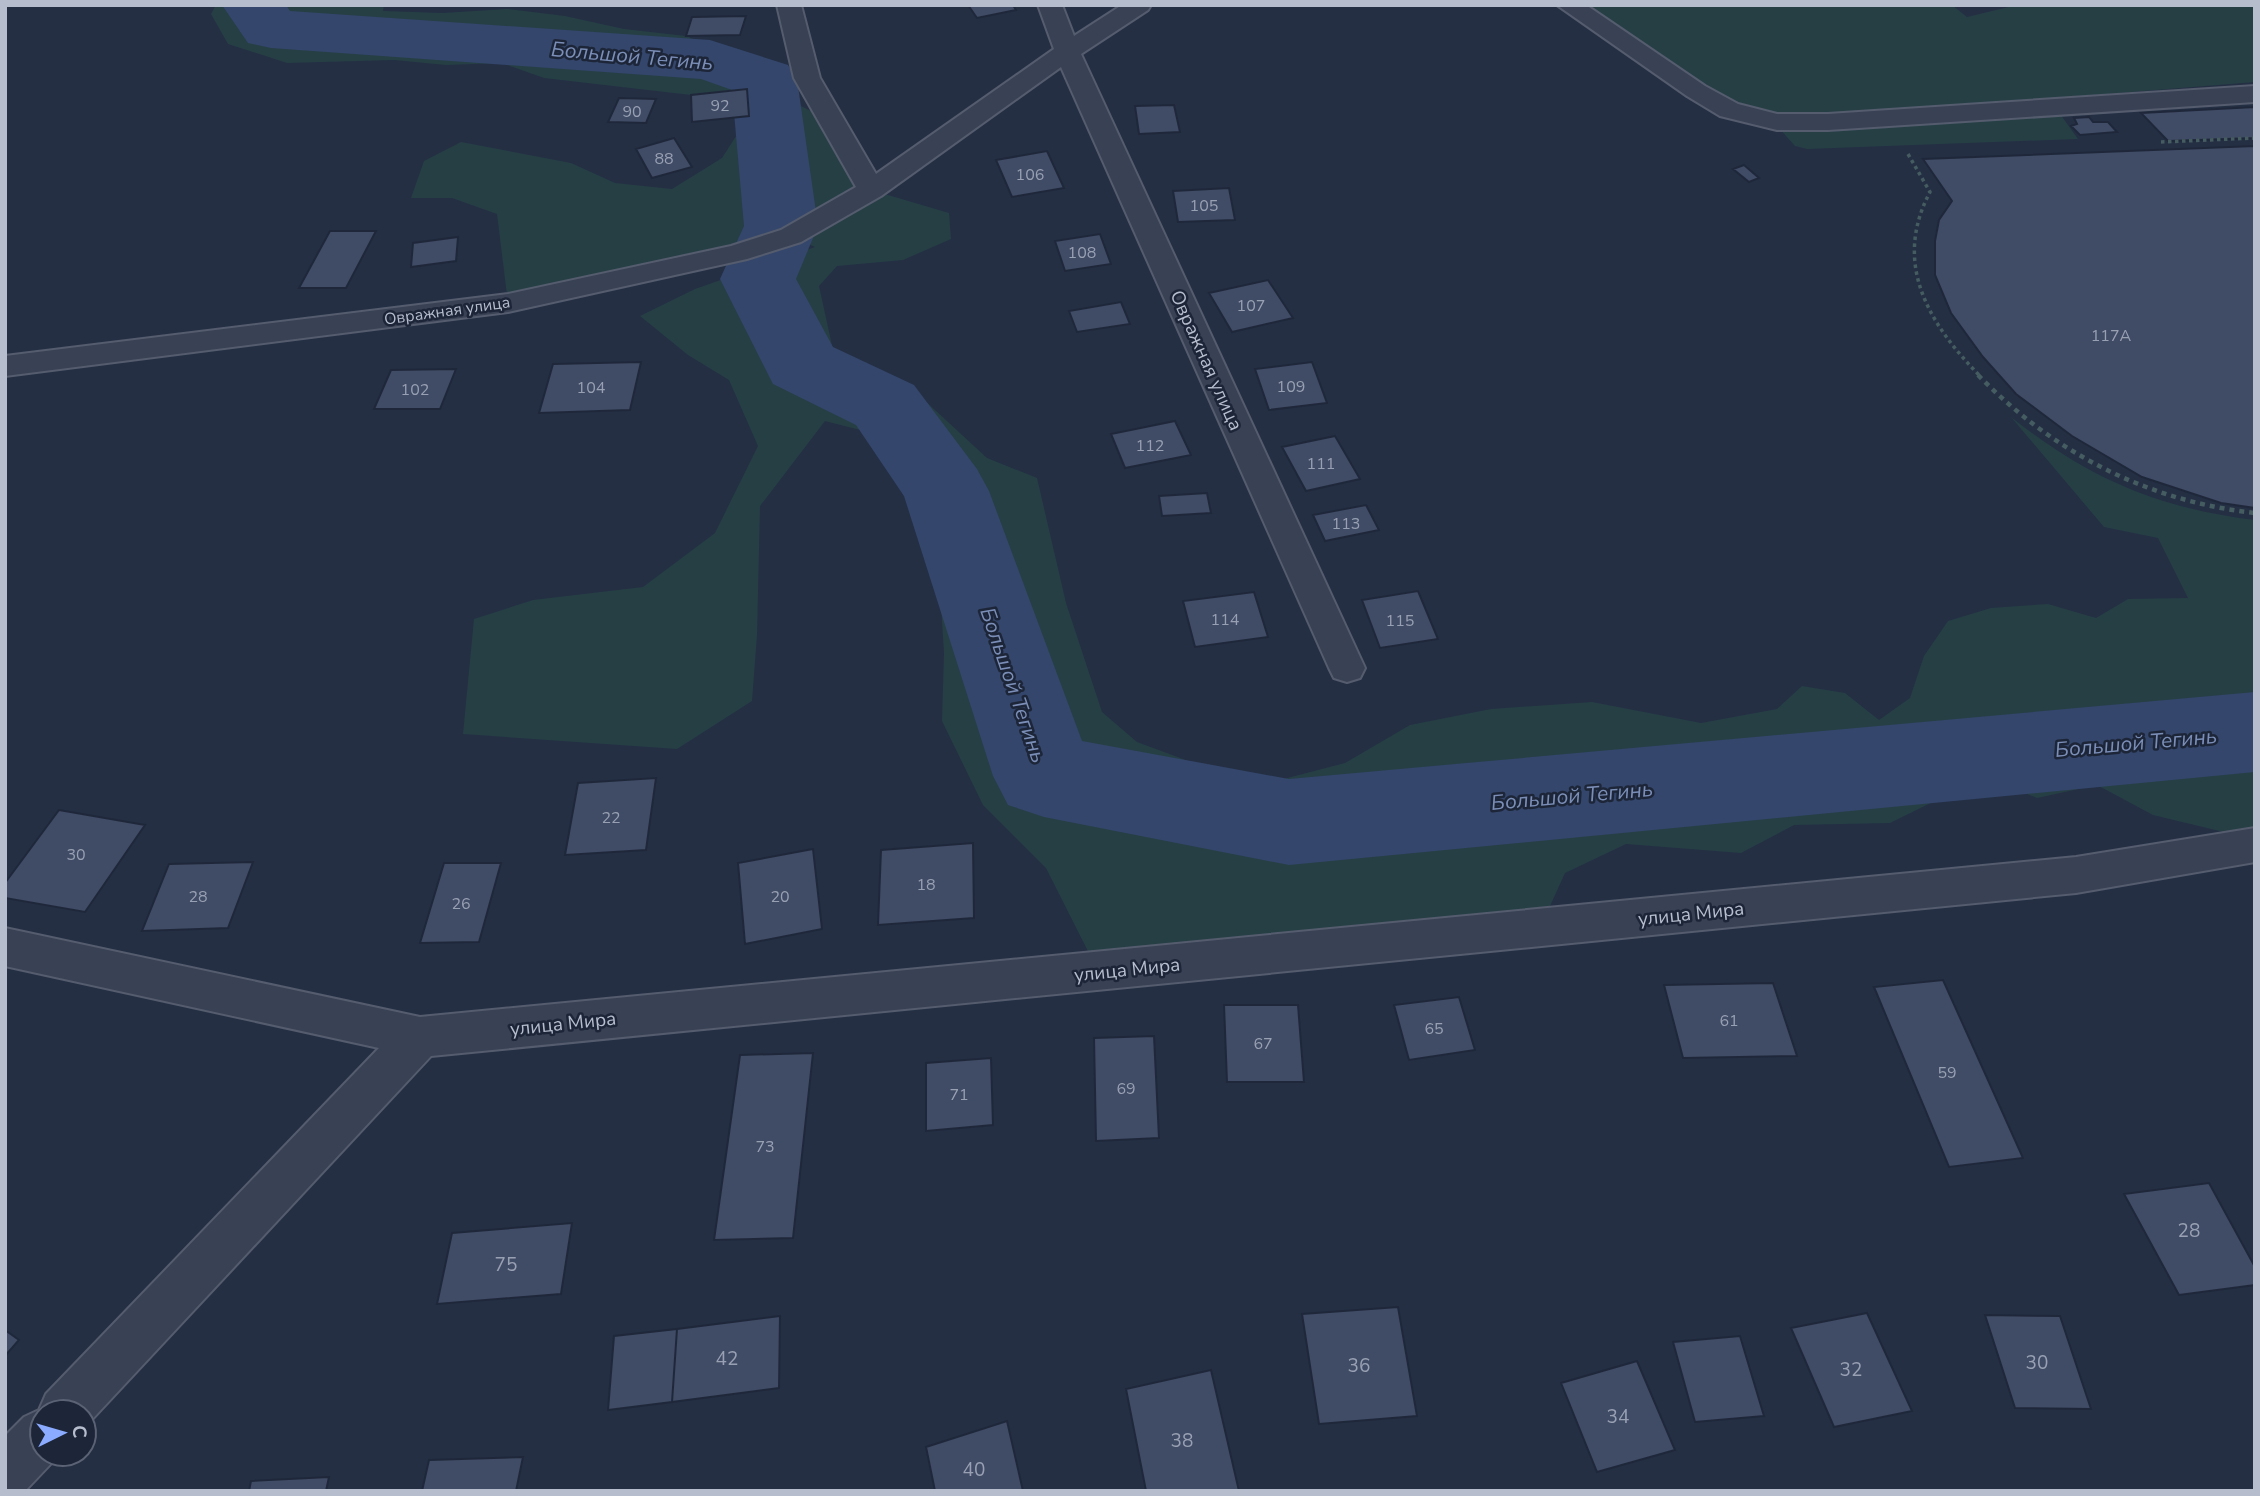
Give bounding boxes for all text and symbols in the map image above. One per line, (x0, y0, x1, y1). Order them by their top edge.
water label: Большой Тегинь (550, 35, 714, 77)
house number: 92 (710, 95, 730, 117)
house number: 90 (622, 101, 642, 123)
house number: 88 (654, 148, 674, 170)
house number: 106 (1016, 164, 1044, 186)
house number: 105 (1190, 195, 1218, 217)
house number: 108 (1068, 242, 1096, 264)
street label: Овражная улица (1164, 286, 1249, 435)
street label: Овражная улица (383, 291, 512, 331)
house number: 107 (1237, 295, 1265, 317)
house number: 117А (2091, 325, 2132, 347)
house number: 109 (1277, 376, 1305, 398)
house number: 104 (577, 377, 606, 399)
house number: 102 (401, 379, 429, 401)
house number: 112 (1136, 435, 1164, 457)
house number: 111 (1307, 453, 1335, 475)
house number: 113 (1332, 513, 1360, 535)
water label: Большой Тегинь (973, 604, 1053, 766)
house number: 114 (1211, 609, 1240, 631)
house number: 115 (1386, 610, 1414, 632)
water label: Большой Тегинь (2054, 722, 2218, 764)
water label: Большой Тегинь (1490, 775, 1654, 817)
house number: 22 (601, 807, 621, 829)
house number: 30 (66, 844, 86, 866)
house number: 18 (916, 874, 936, 896)
house number: 28 (188, 886, 208, 908)
house number: 20 (770, 886, 790, 908)
house number: 26 (451, 893, 471, 915)
street label: улица Мира (1637, 895, 1746, 933)
street label: улица Мира (1073, 951, 1182, 989)
street label: улица Мира (509, 1005, 618, 1043)
house number: 61 (1719, 1010, 1739, 1032)
house number: 65 (1424, 1018, 1444, 1040)
house number: 67 (1253, 1033, 1273, 1055)
house number: 59 (1937, 1062, 1957, 1084)
house number: 69 (1116, 1078, 1136, 1100)
house number: 71 (949, 1084, 969, 1106)
house number: 73 (755, 1136, 775, 1158)
house number: 28 (2178, 1218, 2200, 1244)
house number: 75 (495, 1252, 517, 1278)
house number: 42 (716, 1346, 738, 1372)
house number: 30 (2026, 1350, 2048, 1376)
house number: 36 (1348, 1353, 1370, 1379)
house number: 32 (1840, 1357, 1862, 1383)
north arrow (28, 1398, 98, 1468)
house number: 34 (1607, 1404, 1629, 1430)
text: С (65, 1424, 92, 1439)
house number: 38 (1171, 1428, 1193, 1454)
house number: 40 (963, 1457, 985, 1483)

